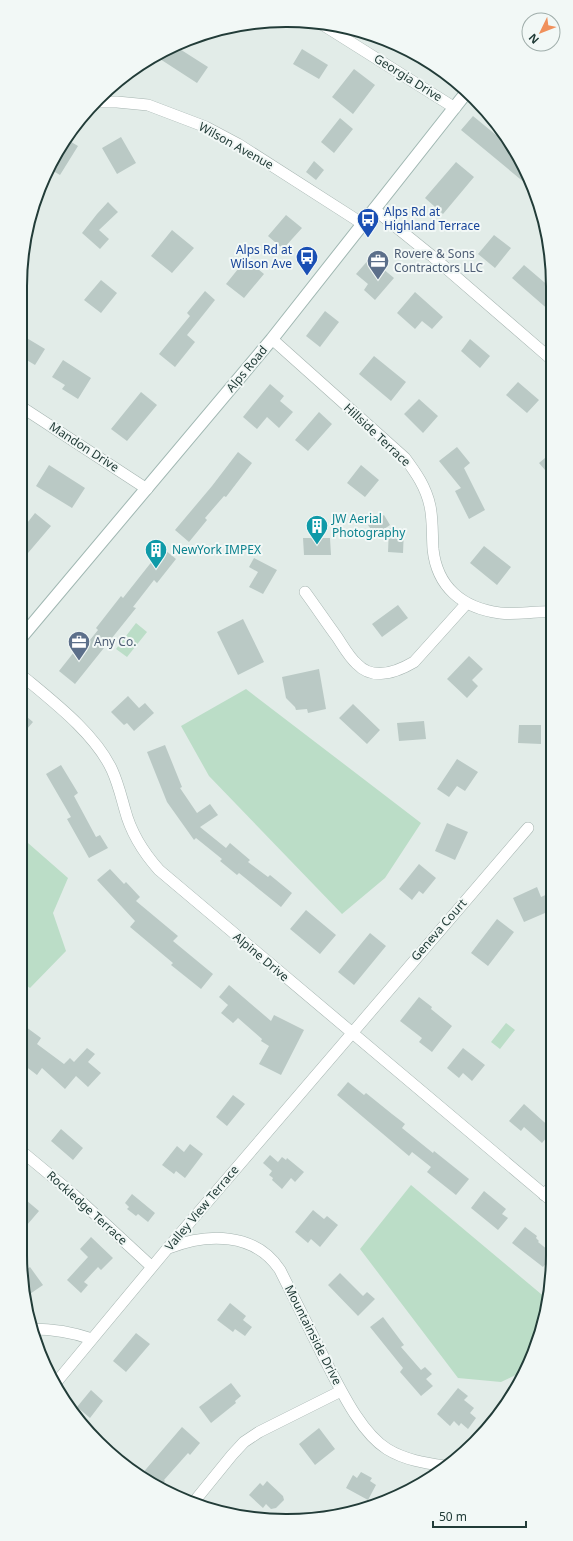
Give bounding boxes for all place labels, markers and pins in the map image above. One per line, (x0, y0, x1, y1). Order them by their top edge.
place label: Alps Rd at Highland Terrace (384, 203, 480, 234)
bus stop icon: Alps Rd at Highland Terrace (355, 206, 381, 239)
place label: Alps Rd at Wilson Ave (231, 241, 293, 272)
bus stop icon: Alps Rd at Wilson Ave (294, 244, 320, 277)
place label: Rovere & Sons Contractors LLC (394, 245, 484, 276)
office icon: Rovere & Sons Contractors LLC (365, 248, 391, 281)
place label: JW Aerial Photography (331, 510, 406, 541)
building icon: JW Aerial Photography (304, 513, 330, 546)
building icon: NewYork IMPEX (143, 537, 169, 570)
place label: NewYork IMPEX (172, 541, 261, 558)
office icon: Any Co. (66, 629, 92, 662)
place label: Any Co. (94, 633, 136, 650)

